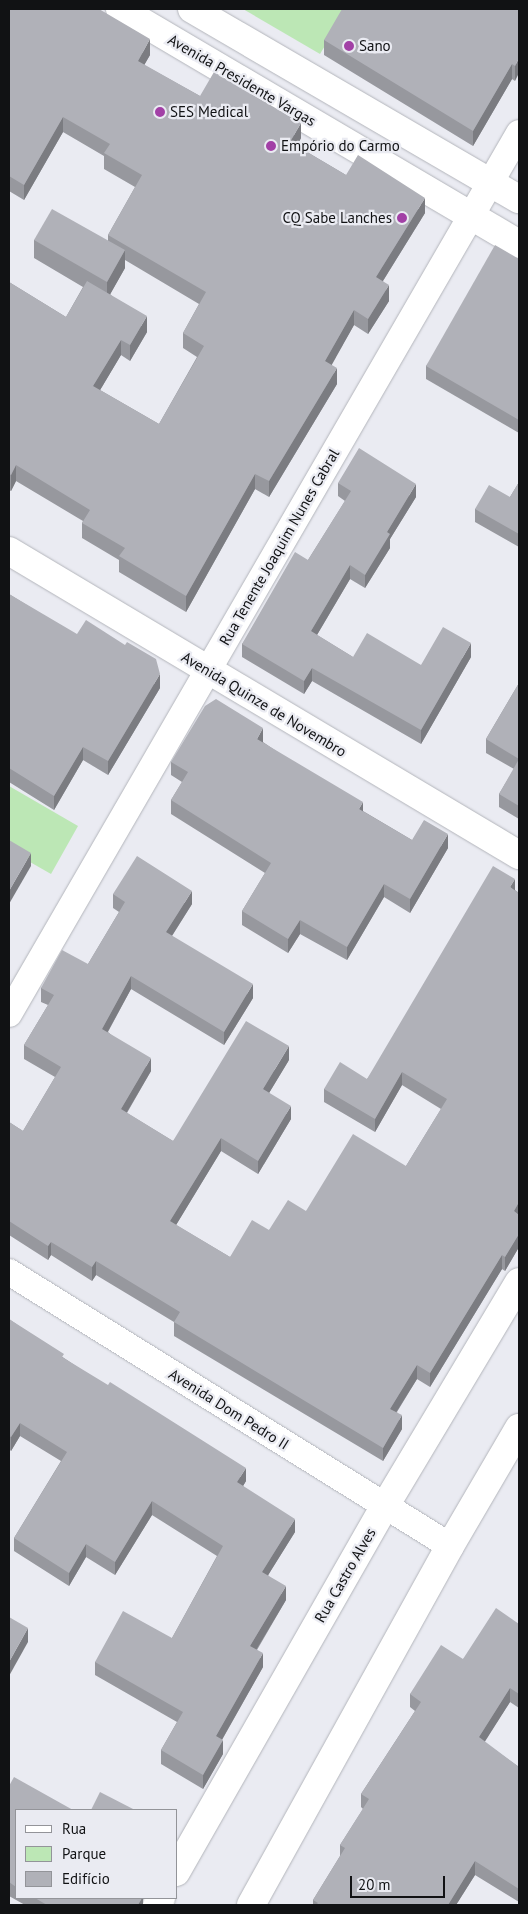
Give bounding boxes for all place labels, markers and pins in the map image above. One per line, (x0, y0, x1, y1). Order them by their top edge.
place label: Sano (359, 37, 391, 55)
marker: Sano (343, 40, 355, 52)
place label: SES Medical (170, 103, 248, 121)
marker: SES Medical (154, 106, 166, 118)
place label: Empório do Carmo (281, 137, 400, 155)
marker: Empório do Carmo (265, 140, 277, 152)
place label: CQ Sabe Lanches (282, 209, 392, 227)
marker: CQ Sabe Lanches (396, 212, 408, 224)

